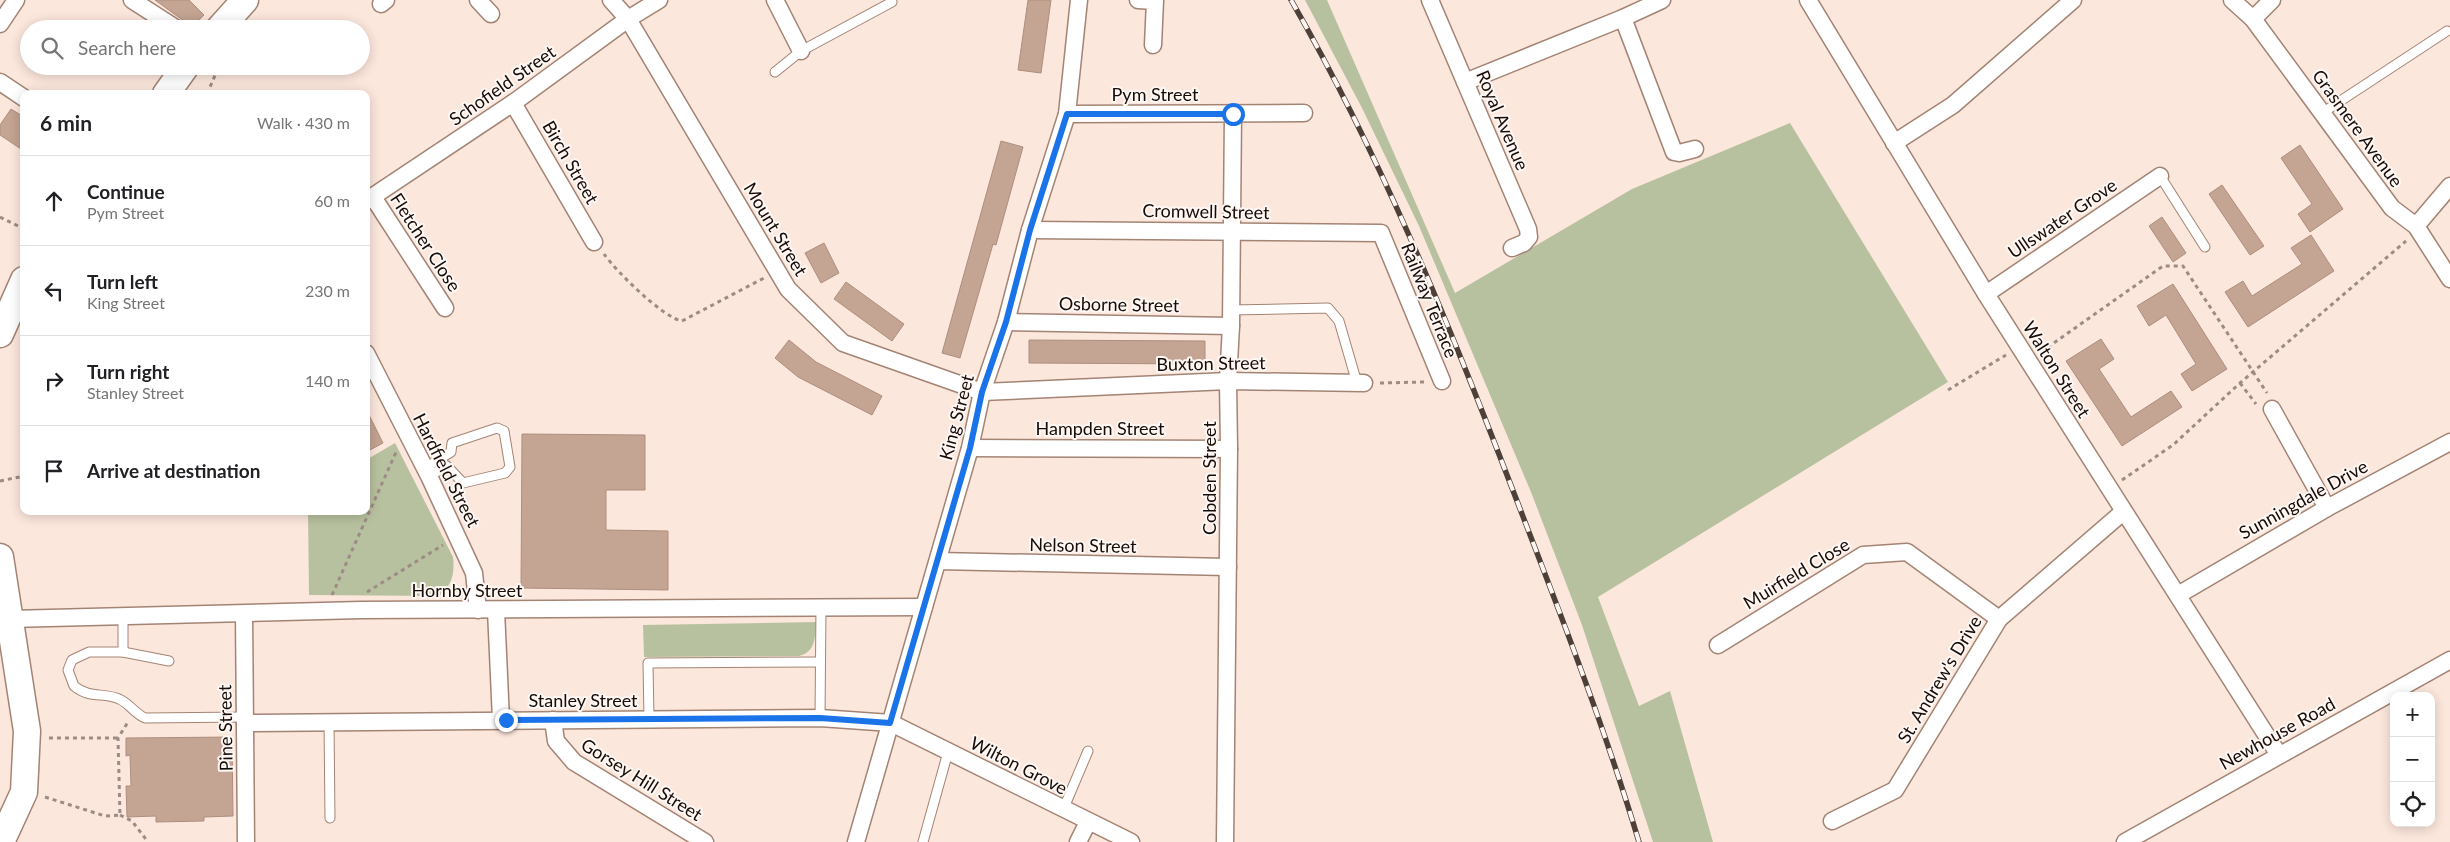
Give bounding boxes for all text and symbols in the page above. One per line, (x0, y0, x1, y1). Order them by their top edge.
search box (20, 20, 370, 75)
icon: search (38, 34, 66, 62)
text: Search here (78, 36, 176, 59)
street label: Schofield Street (445, 40, 560, 130)
street label: Grasmere Avenue (2308, 65, 2408, 191)
street label: Royal Avenue (1472, 67, 1534, 173)
street label: Pym Street (1112, 83, 1199, 105)
route start (1222, 103, 1245, 126)
text: 6 min (40, 110, 92, 135)
text: Walk · 430 m (257, 113, 350, 132)
street label: Birch Street (538, 116, 604, 208)
street label: Ullswater Grove (2003, 173, 2121, 263)
street label: Mount Street (740, 178, 813, 280)
text: Continue (87, 180, 165, 203)
icon: ahead (40, 187, 68, 215)
street label: Fletcher Close (386, 189, 466, 295)
text: 60 m (314, 191, 350, 210)
street label: Cromwell Street (1142, 199, 1270, 223)
text: Pym Street (87, 203, 164, 222)
street label: Railway Terrace (1397, 239, 1463, 361)
text: Turn left (87, 270, 158, 293)
icon: left (40, 277, 68, 305)
text: 230 m (305, 281, 350, 300)
street label: Osborne Street (1059, 292, 1180, 316)
text: King Street (87, 293, 165, 312)
street label: Walton Street (2019, 317, 2096, 422)
street label: Buxton Street (1156, 351, 1266, 375)
text: Turn right (87, 360, 169, 383)
icon: right (40, 367, 68, 395)
text: 140 m (305, 371, 350, 390)
street label: King Street (934, 371, 978, 462)
text: Stanley Street (87, 383, 184, 402)
street label: Hardfield Street (409, 409, 485, 531)
street label: Hampden Street (1036, 417, 1165, 439)
street label: Cobden Street (1198, 421, 1220, 535)
street label: Sunningdale Drive (2235, 455, 2371, 543)
icon: arrive (40, 457, 68, 485)
text: Arrive at destination (87, 459, 260, 482)
street label: Nelson Street (1029, 533, 1137, 557)
street label: Muirfield Close (1739, 533, 1853, 613)
street label: Hornby Street (412, 579, 523, 601)
street label: St. Andrew's Drive (1892, 611, 1986, 747)
street label: Pine Street (213, 684, 237, 772)
street label: Stanley Street (528, 689, 638, 711)
street label: Newhouse Road (2215, 692, 2339, 774)
map controls (2390, 692, 2435, 827)
button: + (2390, 692, 2435, 737)
route end (495, 709, 518, 732)
street label: Wilton Grove (967, 731, 1071, 799)
street label: Gorsey Hill Street (577, 733, 707, 825)
button: − (2390, 737, 2435, 782)
button: locate (2390, 782, 2435, 827)

